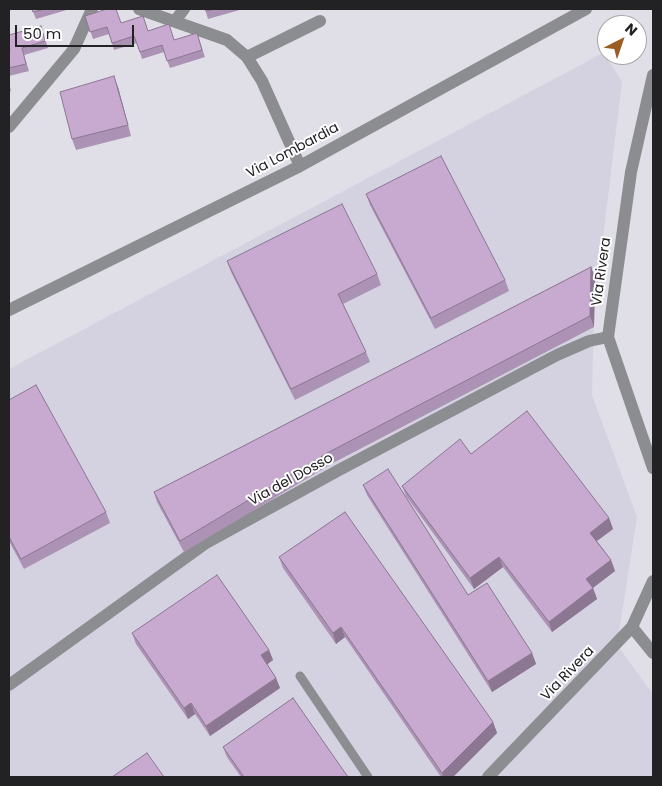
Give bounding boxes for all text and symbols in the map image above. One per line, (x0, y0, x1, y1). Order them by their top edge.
scale bar (18, 15, 136, 47)
north arrow (597, 15, 647, 65)
text: N (621, 18, 642, 40)
text: 50 m (23, 23, 61, 44)
street label: Via Lombardia (244, 120, 342, 182)
street label: Via Rivera (589, 237, 615, 307)
street label: Via del Dosso (246, 450, 336, 510)
street label: Via Rivera (538, 643, 598, 705)

